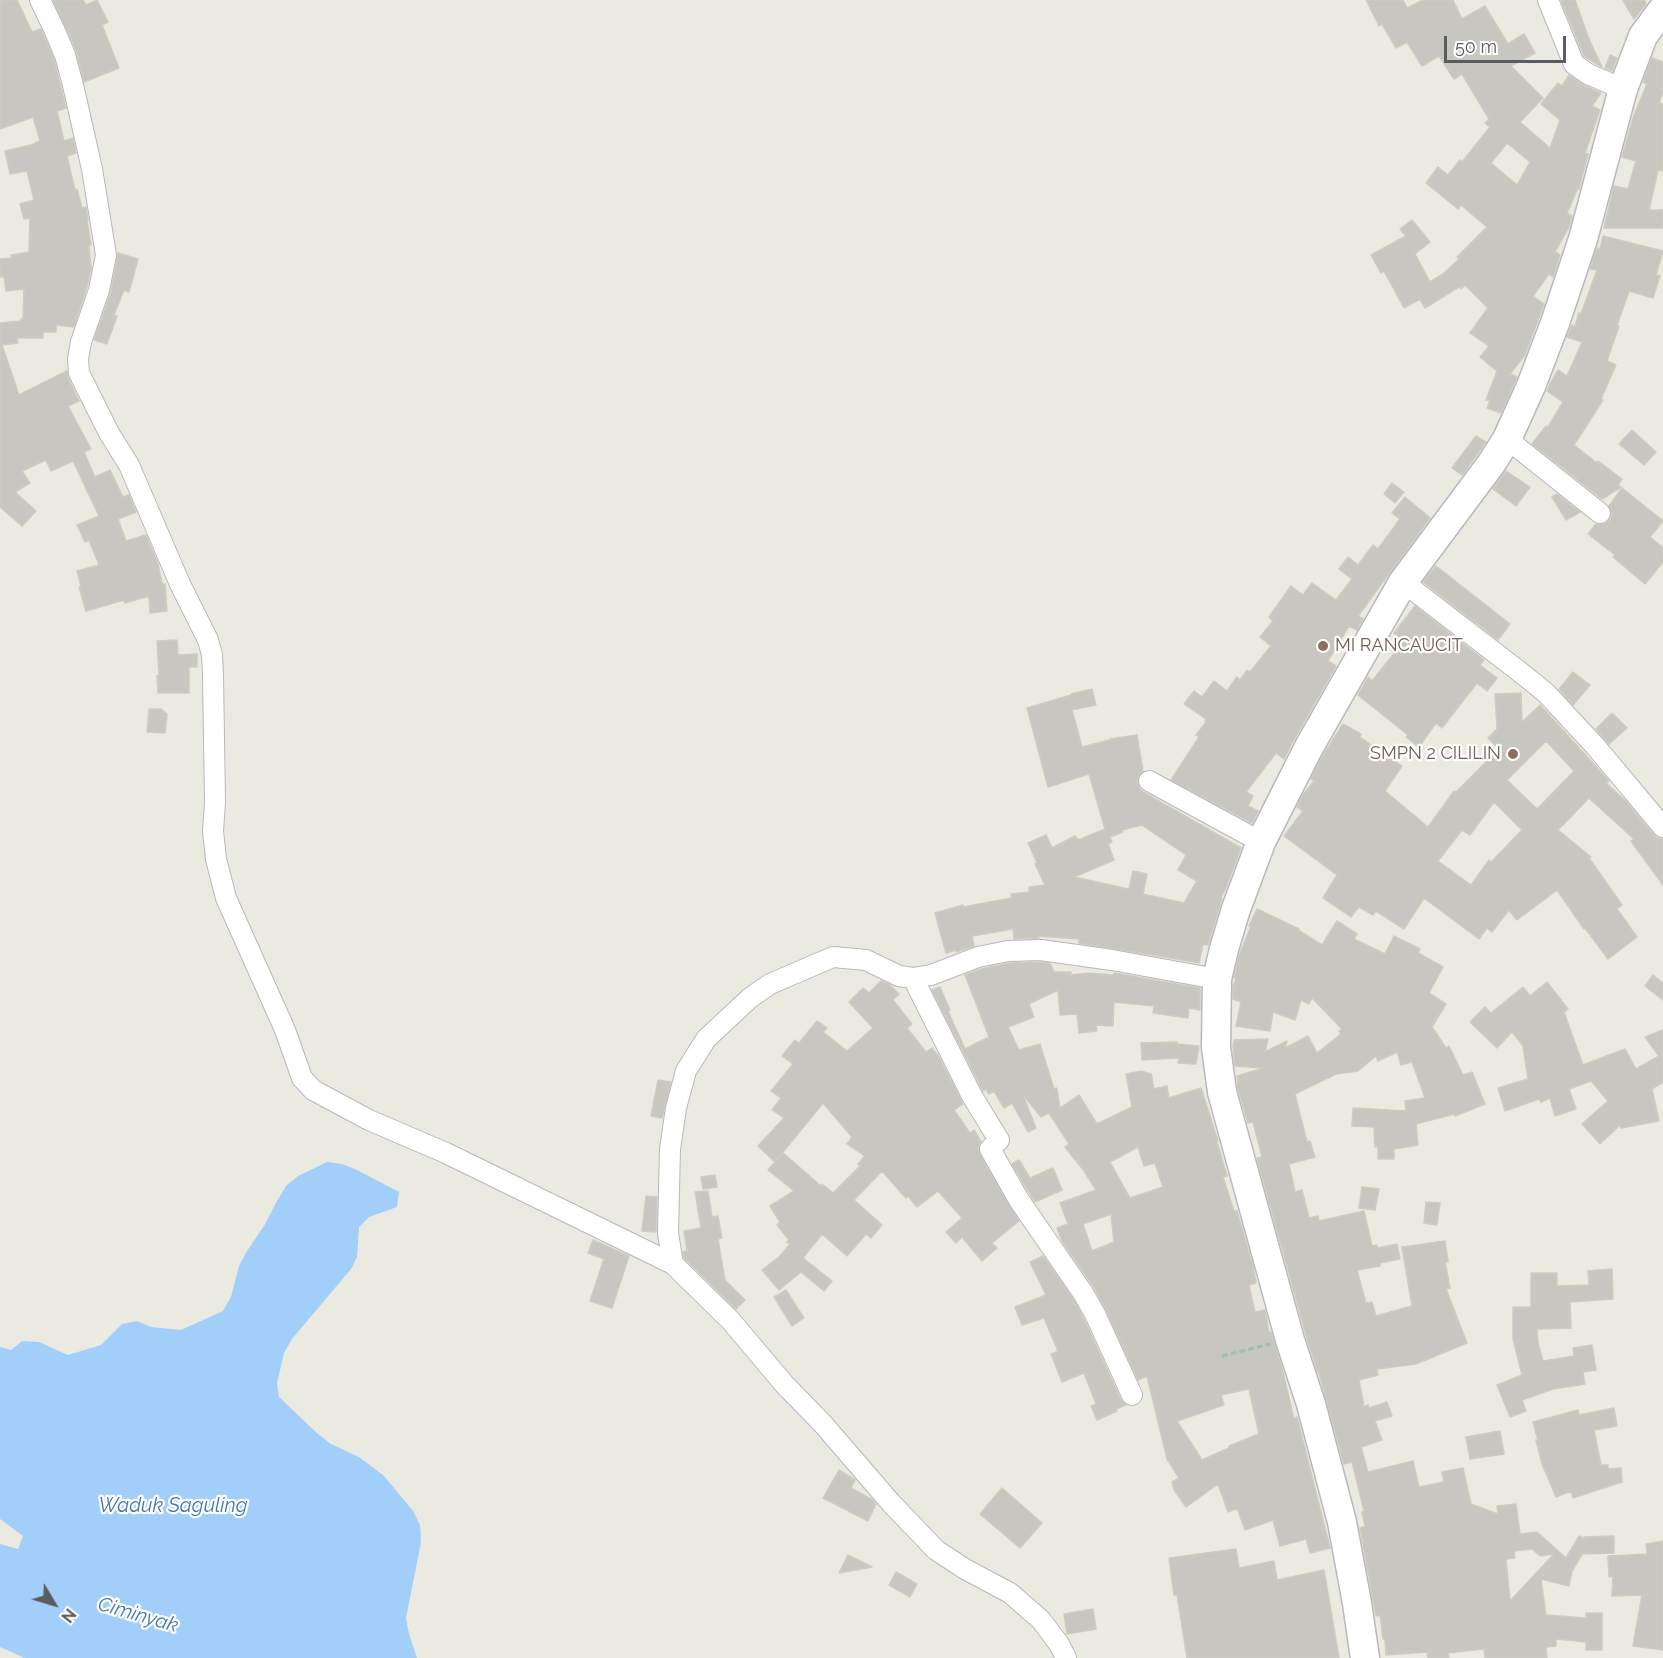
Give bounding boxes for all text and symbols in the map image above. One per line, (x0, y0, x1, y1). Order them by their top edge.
scale bar (1447, 24, 1568, 62)
text: 50 m (1455, 36, 1497, 57)
place label: MI RANCAUCIT (1335, 635, 1463, 657)
marker: MI RANCAUCIT (1316, 639, 1330, 653)
place label: SMPN 2 CILILIN (1370, 743, 1501, 765)
marker: SMPN 2 CILILIN (1506, 747, 1520, 761)
water label: Waduk Saguling (98, 1494, 248, 1518)
north arrow (24, 1574, 84, 1634)
water label: Ciminyak (95, 1592, 181, 1638)
text: N (57, 1605, 80, 1626)

